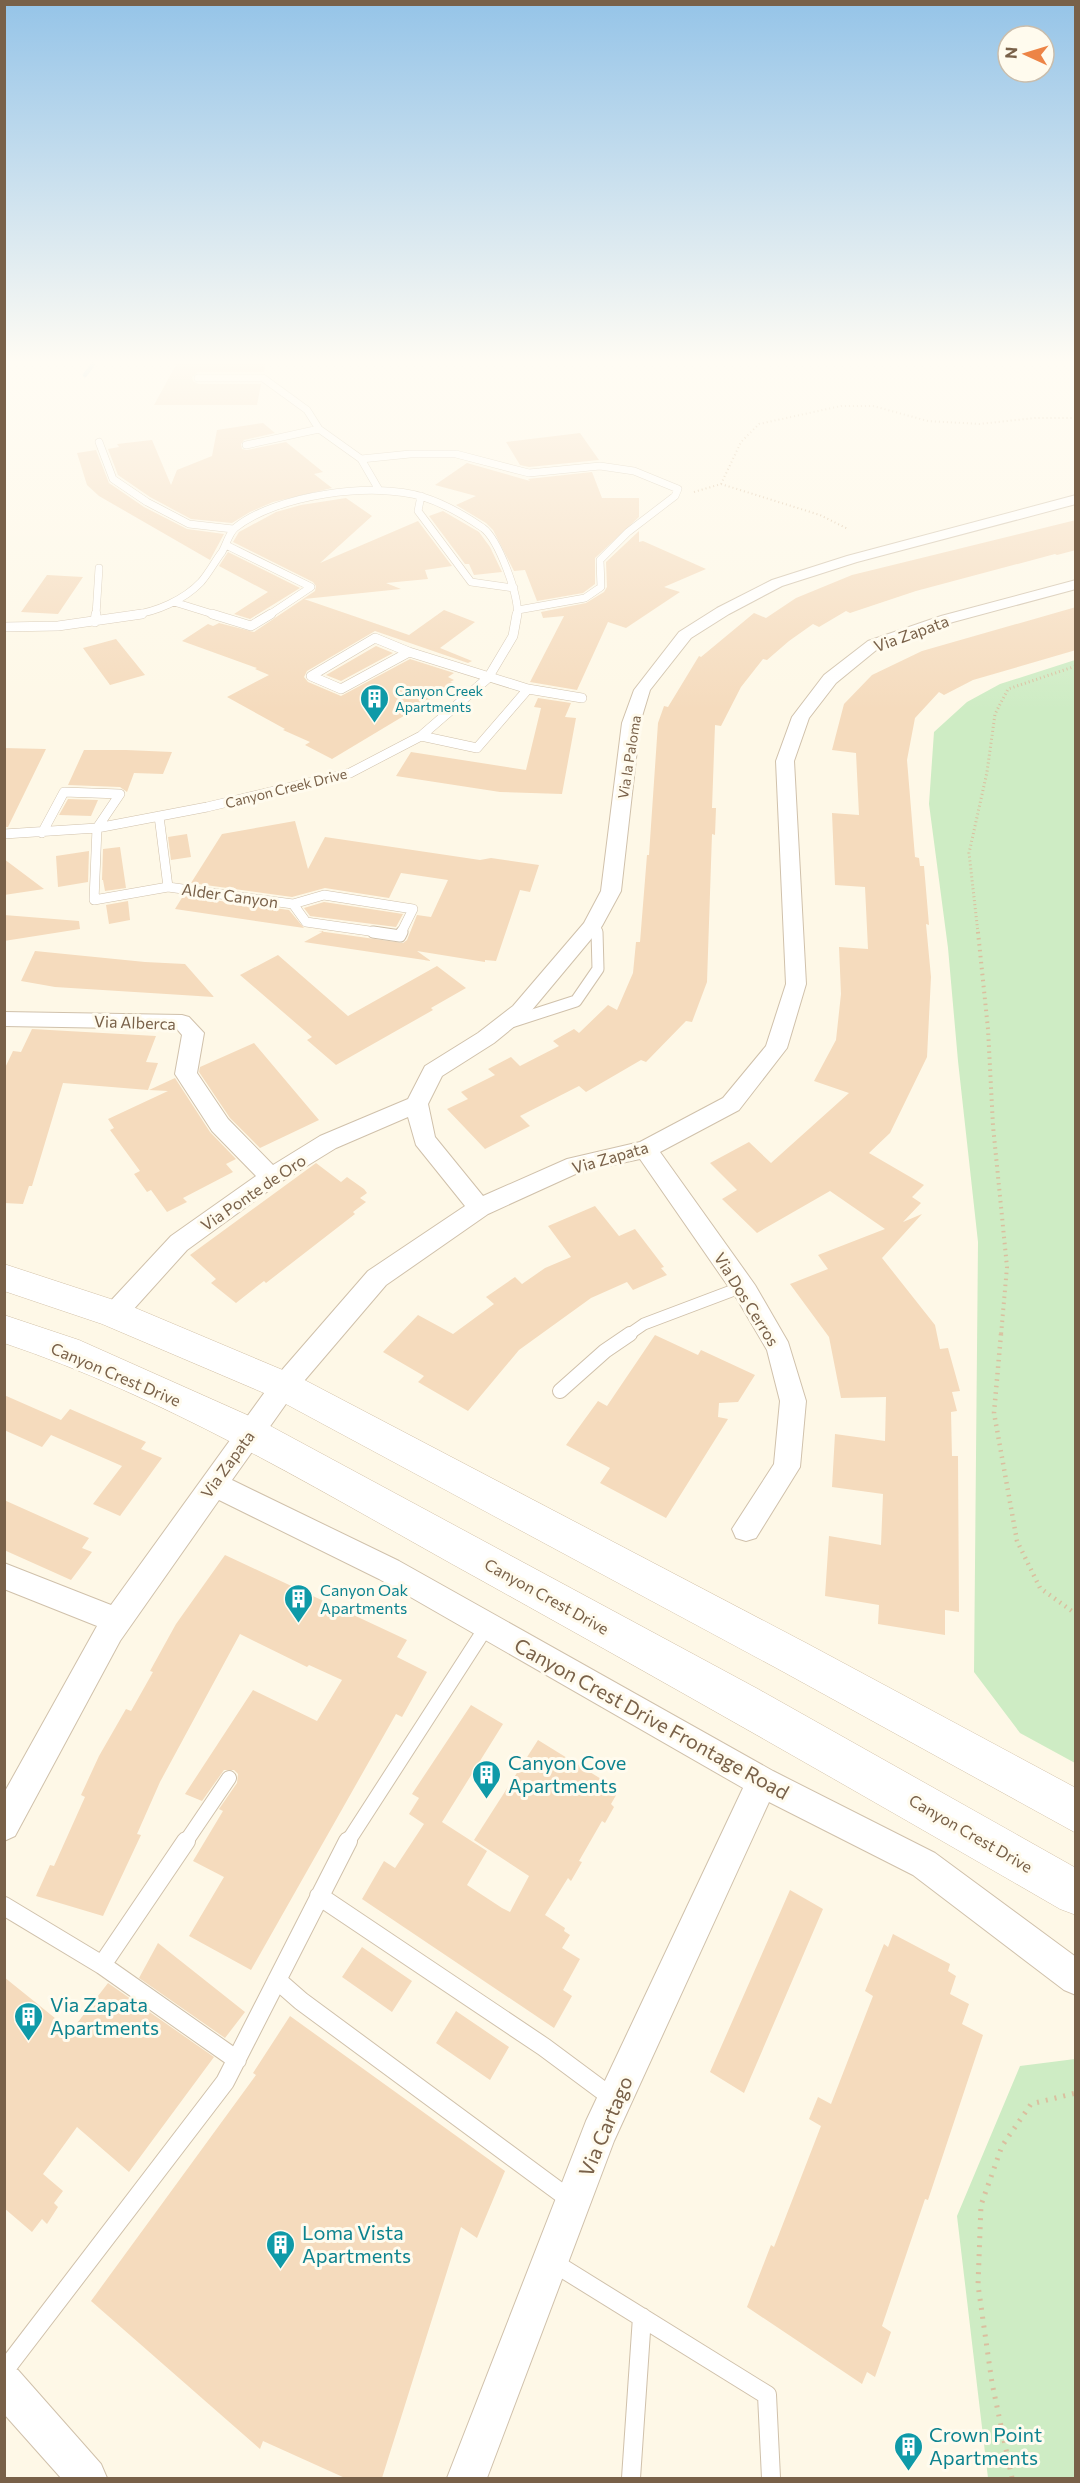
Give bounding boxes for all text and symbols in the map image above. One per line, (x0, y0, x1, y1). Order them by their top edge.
north arrow (996, 24, 1056, 84)
text: N (1001, 46, 1020, 60)
street label: Via Zapata (871, 611, 951, 655)
building icon: Canyon Creek Apartments (358, 682, 390, 724)
place label: Canyon Creek Apartments (395, 682, 484, 715)
street label: Via la Paloma (614, 714, 644, 800)
street label: Canyon Creek Drive (223, 765, 349, 811)
street label: Alder Canyon (181, 879, 279, 911)
street label: Via Alberca (94, 1011, 176, 1033)
street label: Via Zapata (570, 1137, 650, 1177)
street label: Via Ponte de Oro (197, 1150, 309, 1234)
street label: Via Dos Cerros (711, 1249, 783, 1349)
street label: Canyon Crest Drive (48, 1338, 184, 1410)
street label: Via Zapata (196, 1427, 258, 1501)
street label: Canyon Crest Drive (482, 1554, 612, 1638)
place label: Canyon Oak Apartments (320, 1580, 409, 1617)
building icon: Canyon Oak Apartments (283, 1582, 315, 1624)
street label: Canyon Crest Drive Frontage Road (510, 1632, 794, 1804)
place label: Canyon Cove Apartments (508, 1750, 626, 1797)
building icon: Canyon Cove Apartments (471, 1758, 503, 1800)
street label: Canyon Crest Drive (906, 1790, 1036, 1876)
place label: Via Zapata Apartments (50, 1992, 159, 2039)
building icon: Via Zapata Apartments (13, 2000, 45, 2042)
street label: Via Cartago (573, 2072, 637, 2180)
place label: Loma Vista Apartments (302, 2220, 411, 2267)
building icon: Loma Vista Apartments (265, 2228, 297, 2270)
place label: Crown Point Apartments (929, 2422, 1042, 2469)
building icon: Crown Point Apartments (892, 2430, 924, 2472)

